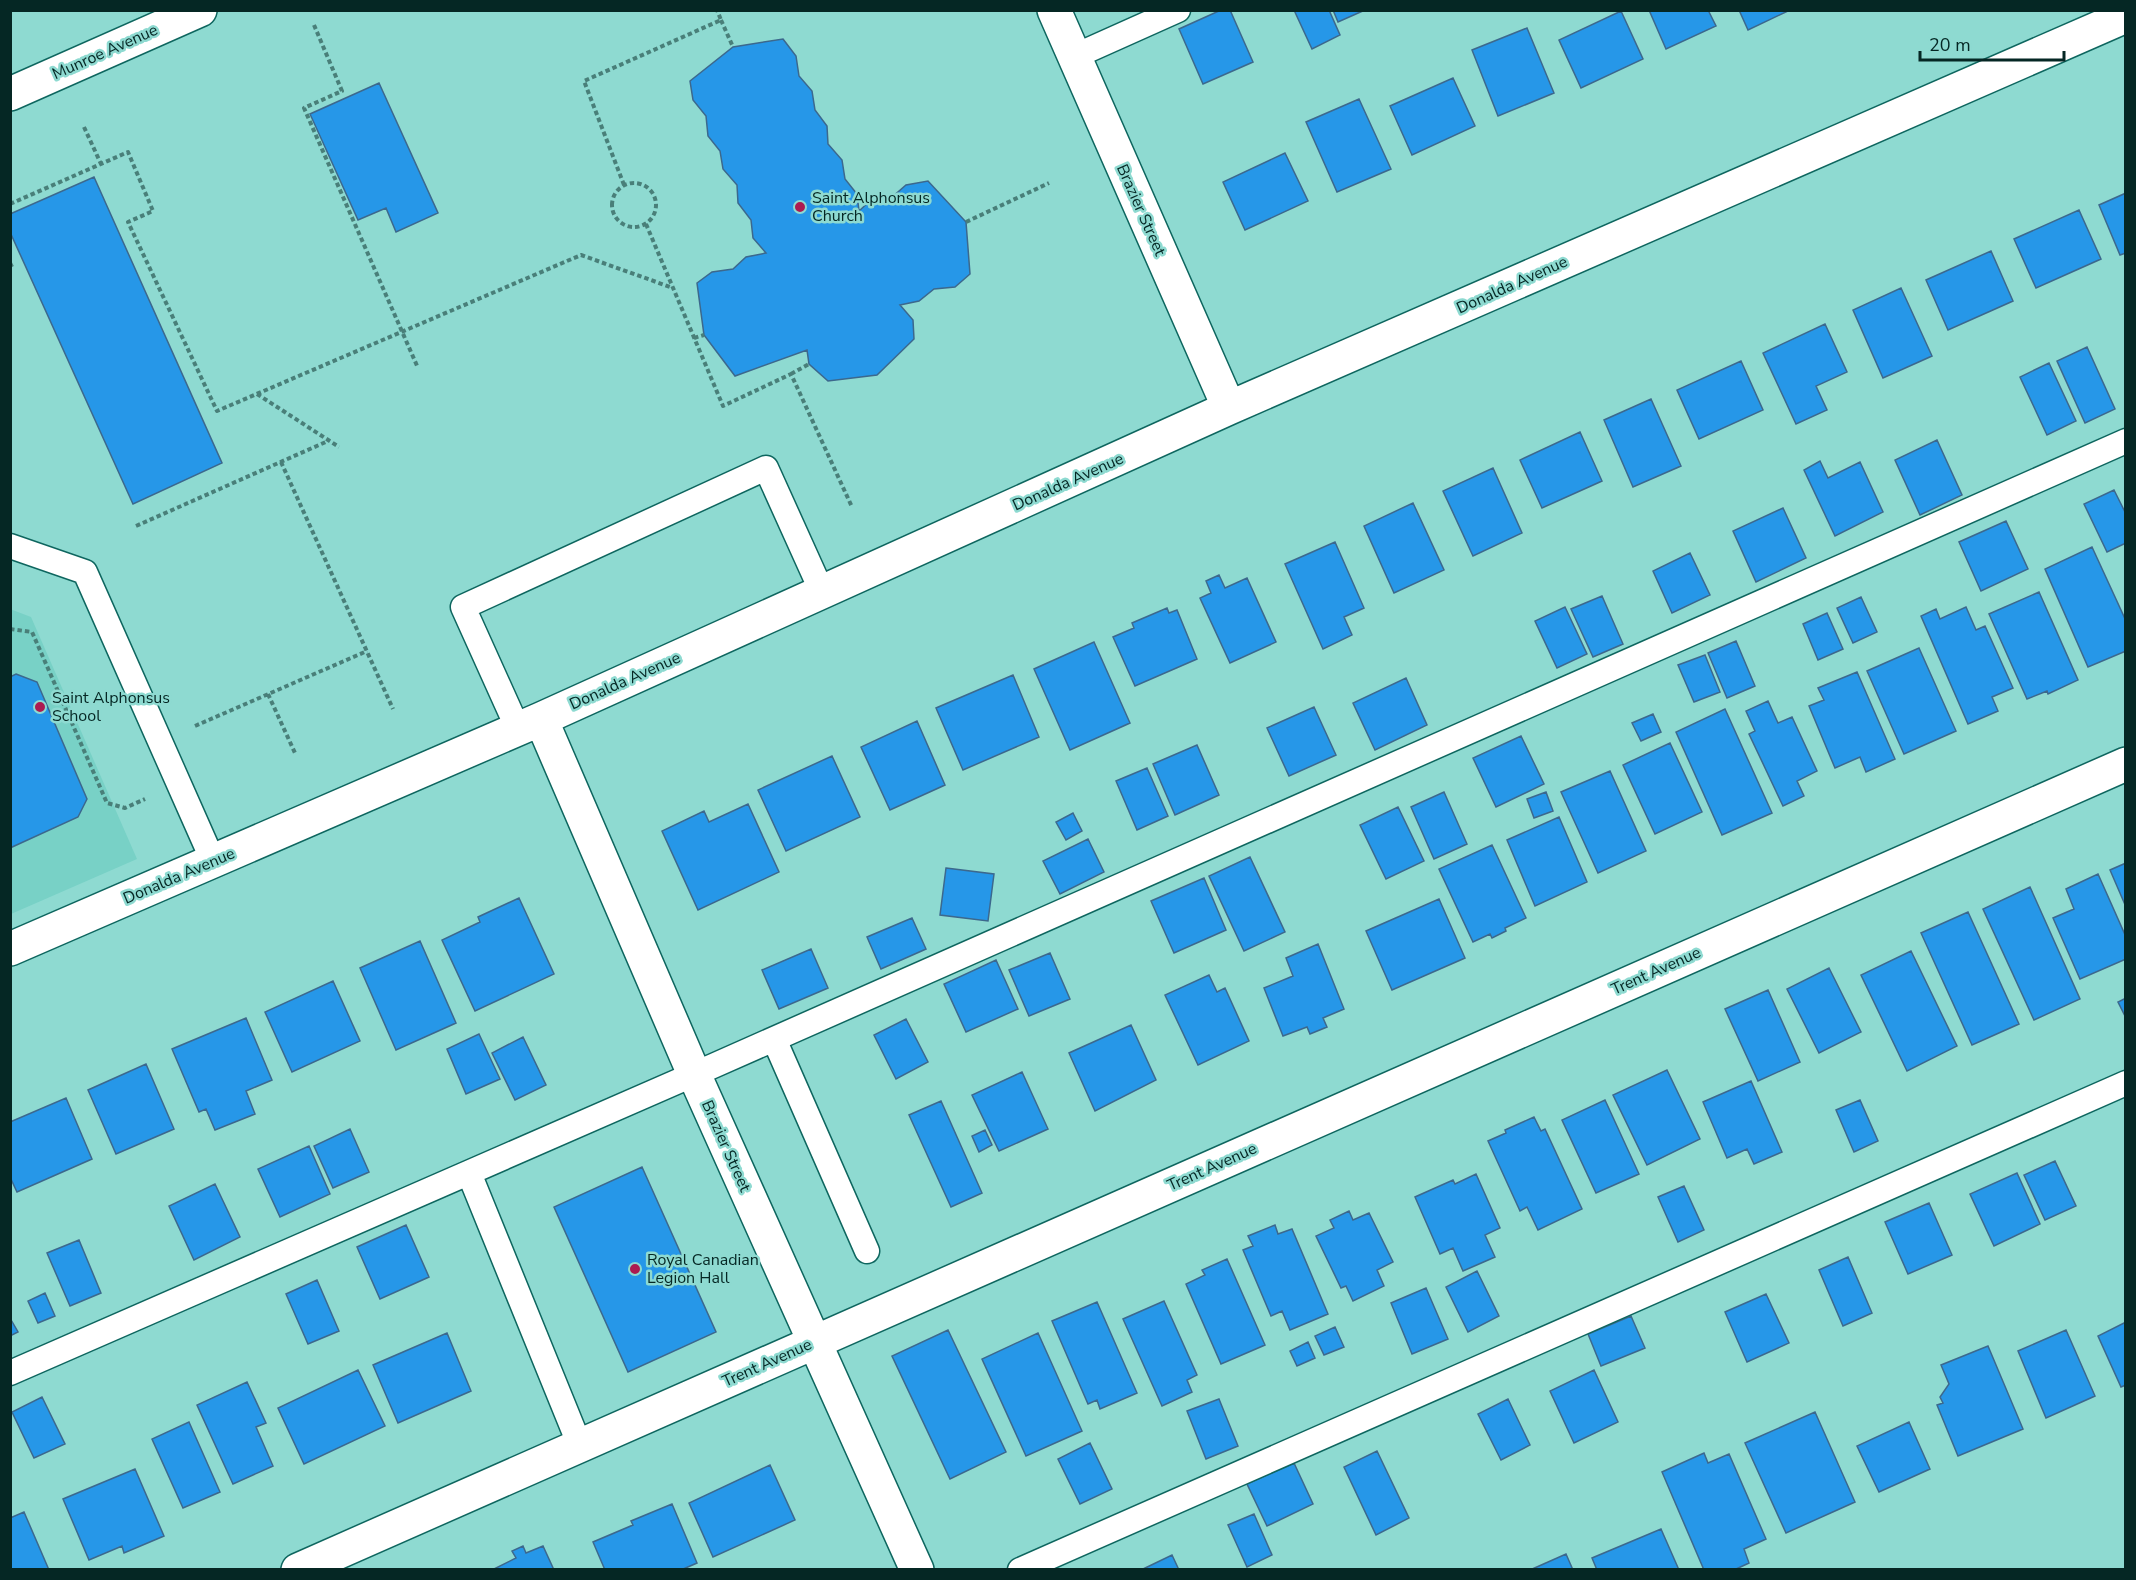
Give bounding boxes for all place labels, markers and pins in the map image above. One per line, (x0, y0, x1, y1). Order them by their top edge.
place label: Saint Alphonsus Church (812, 187, 930, 227)
marker: Saint Alphonsus Church (793, 200, 807, 214)
place label: Saint Alphonsus School (52, 687, 170, 727)
marker: Saint Alphonsus School (33, 700, 47, 714)
place label: Royal Canadian Legion Hall (647, 1249, 759, 1289)
marker: Royal Canadian Legion Hall (628, 1262, 642, 1276)

